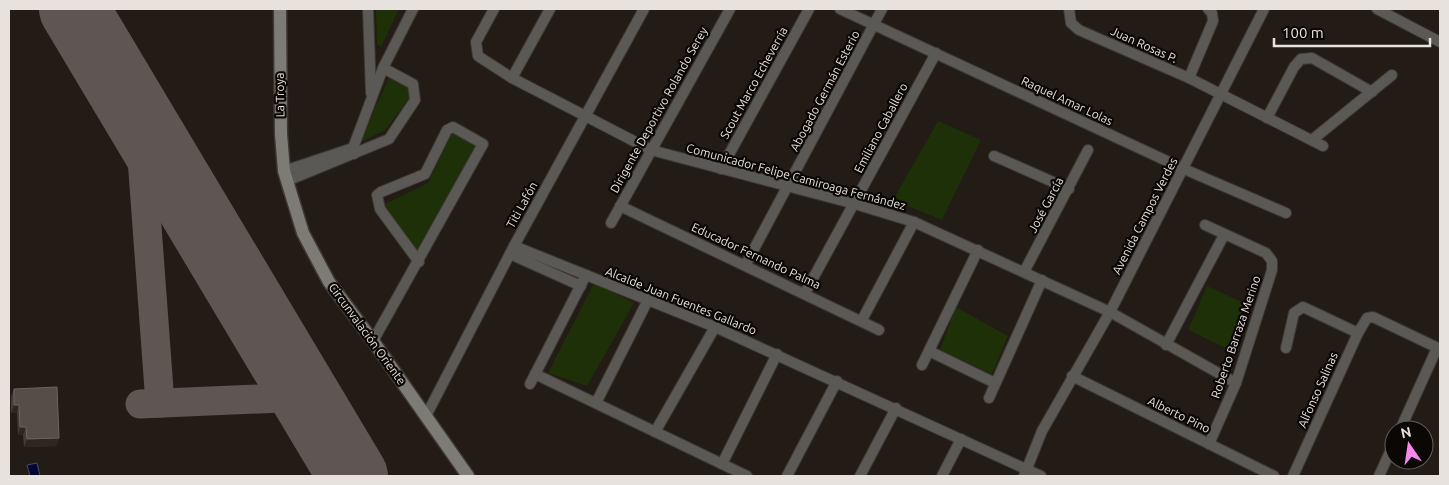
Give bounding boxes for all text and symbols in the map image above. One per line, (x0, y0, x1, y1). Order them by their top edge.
scale bar (1274, 15, 1430, 47)
street label: Dirigente Deportivo Rolando Serey (607, 24, 710, 195)
street label: Scout Marco Echeverría (717, 24, 790, 141)
street label: Juan Rosas P. (1109, 24, 1180, 65)
text: 100 m (1282, 24, 1324, 41)
street label: Abogado Germán Esterio (787, 28, 862, 153)
street label: La Troya (273, 73, 286, 118)
street label: Raquel Amar Lolas (1019, 74, 1115, 127)
street label: Emiliano Caballero (851, 81, 910, 175)
street label: Comunicador Felipe Camiroaga Fernández (685, 141, 908, 212)
street label: Avenida Campos Verdes (1110, 155, 1180, 276)
street label: José García (1026, 175, 1066, 235)
street label: Titi Lafón (504, 179, 540, 230)
street label: Educador Fernando Palma (690, 220, 823, 291)
street label: Alcalde Juan Fuentes Gallardo (604, 264, 759, 337)
street label: Roberto Barraza Merino (1208, 274, 1263, 400)
street label: Circunvalación Oriente (326, 280, 409, 387)
street label: Alfonso Salinas (1295, 350, 1340, 429)
street label: Alberto Pino (1146, 394, 1212, 435)
north arrow (1384, 420, 1434, 470)
text: N (1399, 423, 1413, 441)

